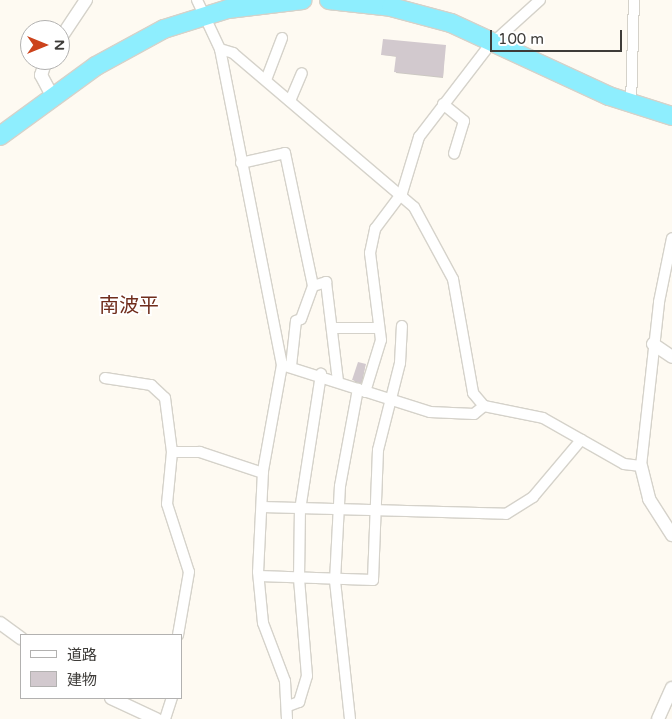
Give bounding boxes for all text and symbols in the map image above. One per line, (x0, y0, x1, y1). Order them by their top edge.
north arrow (20, 20, 70, 70)
scale bar (492, 20, 624, 52)
text: 100 m (498, 30, 544, 48)
text: N (51, 39, 68, 51)
district label: 南波平 (99, 294, 159, 318)
legend (20, 634, 182, 699)
text: 道路 (67, 646, 97, 664)
text: 建物 (67, 671, 97, 689)

